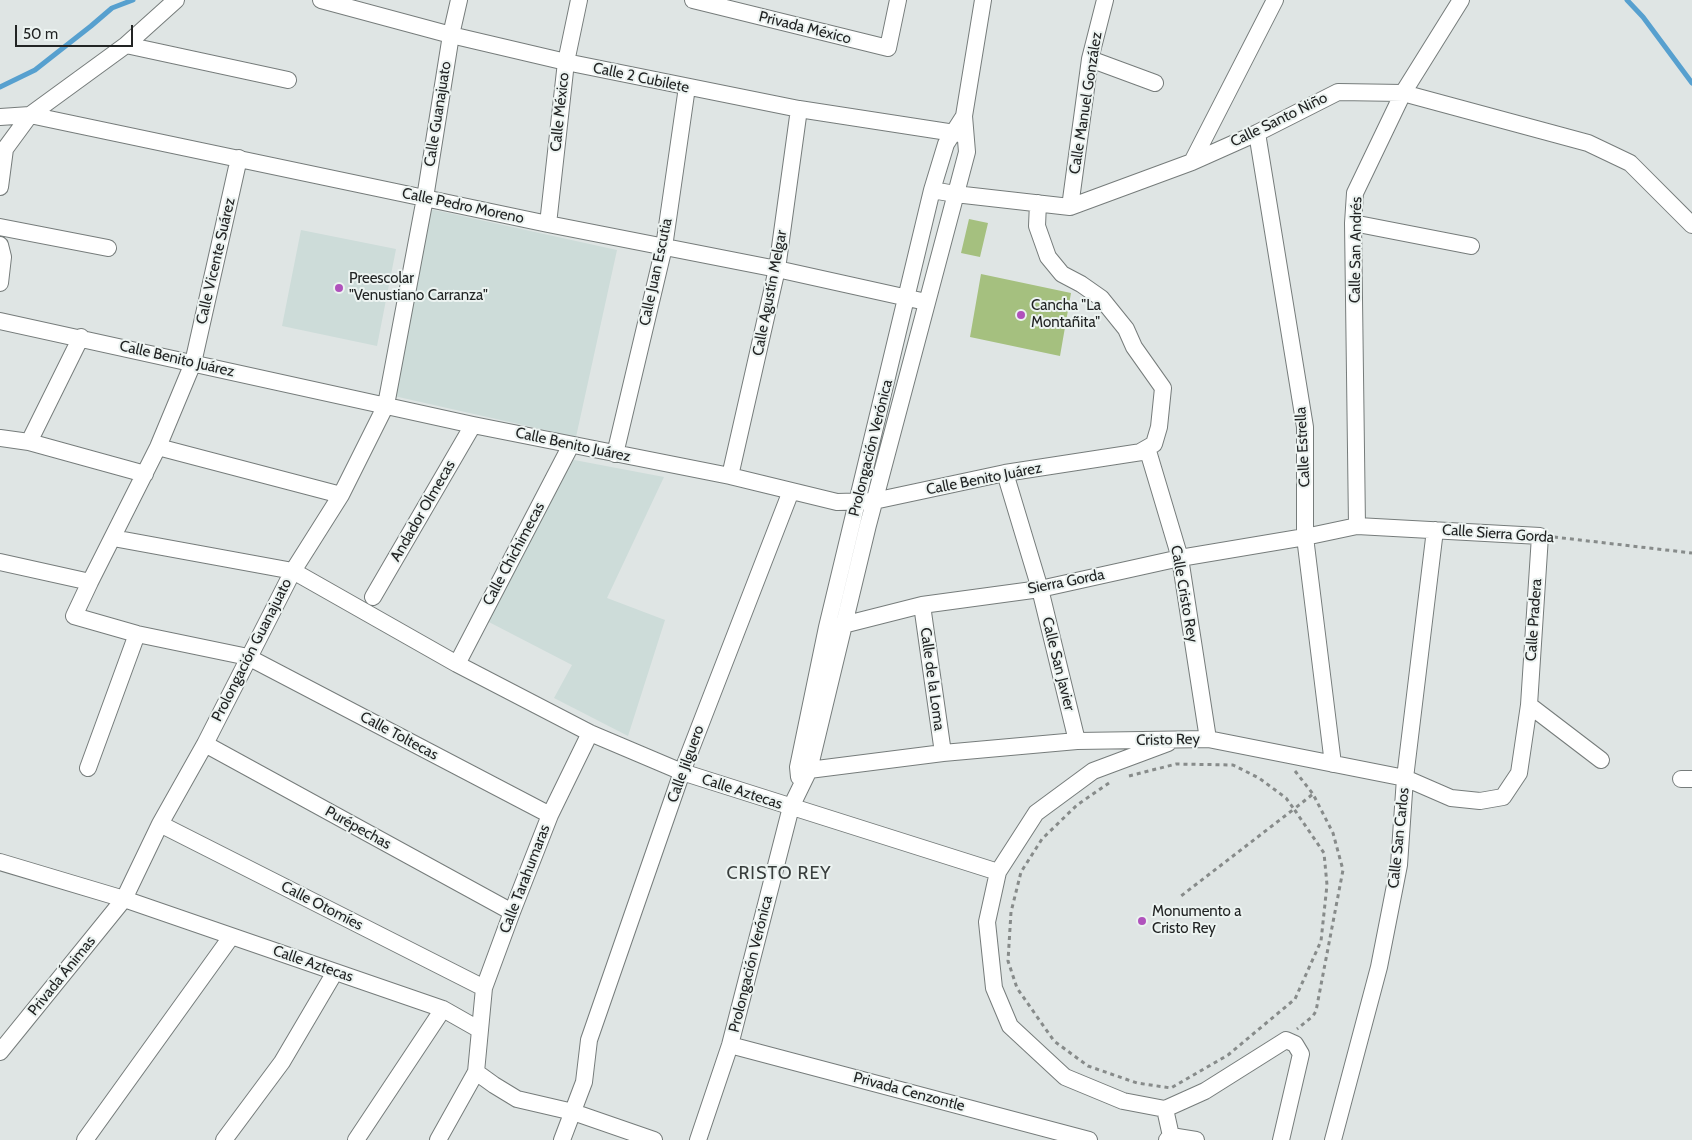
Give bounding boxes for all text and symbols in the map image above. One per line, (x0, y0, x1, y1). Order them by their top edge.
street label: Privada México (757, 8, 853, 48)
scale bar (18, 15, 135, 47)
text: 50 m (23, 25, 58, 43)
street label: Calle Manuel González (1066, 31, 1106, 175)
street label: Calle 2 Cubilete (591, 59, 691, 97)
street label: Calle Guanajuato (421, 60, 455, 168)
street label: Calle México (547, 72, 573, 152)
street label: Calle Santo Niño (1228, 89, 1330, 151)
street label: Calle Pedro Moreno (400, 184, 526, 228)
street label: Calle Vicente Suárez (193, 196, 239, 326)
street label: Calle San Andrés (1346, 197, 1366, 303)
street label: Calle Juan Escutia (636, 217, 676, 327)
street label: Calle Agustín Melgar (749, 229, 791, 357)
place label: Preescolar "Venustiano Carranza" (349, 270, 488, 305)
marker: Preescolar "Venustiano Carranza" (333, 282, 345, 294)
place label: Cancha "La Montañita" (1031, 297, 1101, 332)
marker: Cancha "La Montañita" (1015, 309, 1027, 321)
street label: Calle Benito Juárez (118, 337, 236, 381)
street label: Prolongación Verónica (845, 378, 897, 518)
street label: Calle Estrella (1292, 406, 1314, 488)
street label: Calle Benito Juárez (514, 424, 632, 466)
street label: Andador Olmecas (387, 457, 459, 565)
street label: Calle Benito Juárez (925, 459, 1043, 499)
street label: Calle Chichimecas (479, 499, 549, 609)
street label: Calle Sierra Gorda (1441, 521, 1555, 547)
street label: Calle Cristo Rey (1167, 544, 1201, 644)
street label: Sierra Gorda (1026, 566, 1106, 598)
street label: Prolongación Guanajuato (208, 576, 296, 724)
street label: Calle Pradera (1522, 578, 1546, 662)
street label: Calle San Javier (1038, 615, 1078, 713)
street label: Calle de la Loma (916, 626, 948, 732)
street label: Calle Toltecas (357, 708, 441, 764)
street label: Calle Jilguero (664, 723, 708, 805)
street label: Cristo Rey (1136, 730, 1200, 750)
street label: Calle Aztecas (699, 771, 785, 813)
street label: Calle San Carlos (1385, 787, 1413, 889)
street label: Purépechas (322, 802, 394, 854)
street label: Calle Tarahumaras (496, 822, 554, 936)
district label: CRISTO REY (725, 863, 833, 885)
street label: Calle Otomíes (278, 878, 366, 934)
street label: Prolongación Verónica (725, 894, 777, 1034)
place label: Monumento a Cristo Rey (1152, 903, 1241, 938)
marker: Monumento a Cristo Rey (1136, 915, 1148, 927)
street label: Privada Ánimas (24, 933, 100, 1019)
street label: Calle Aztecas (270, 942, 356, 986)
street label: Privada Cenzontle (851, 1068, 967, 1116)

